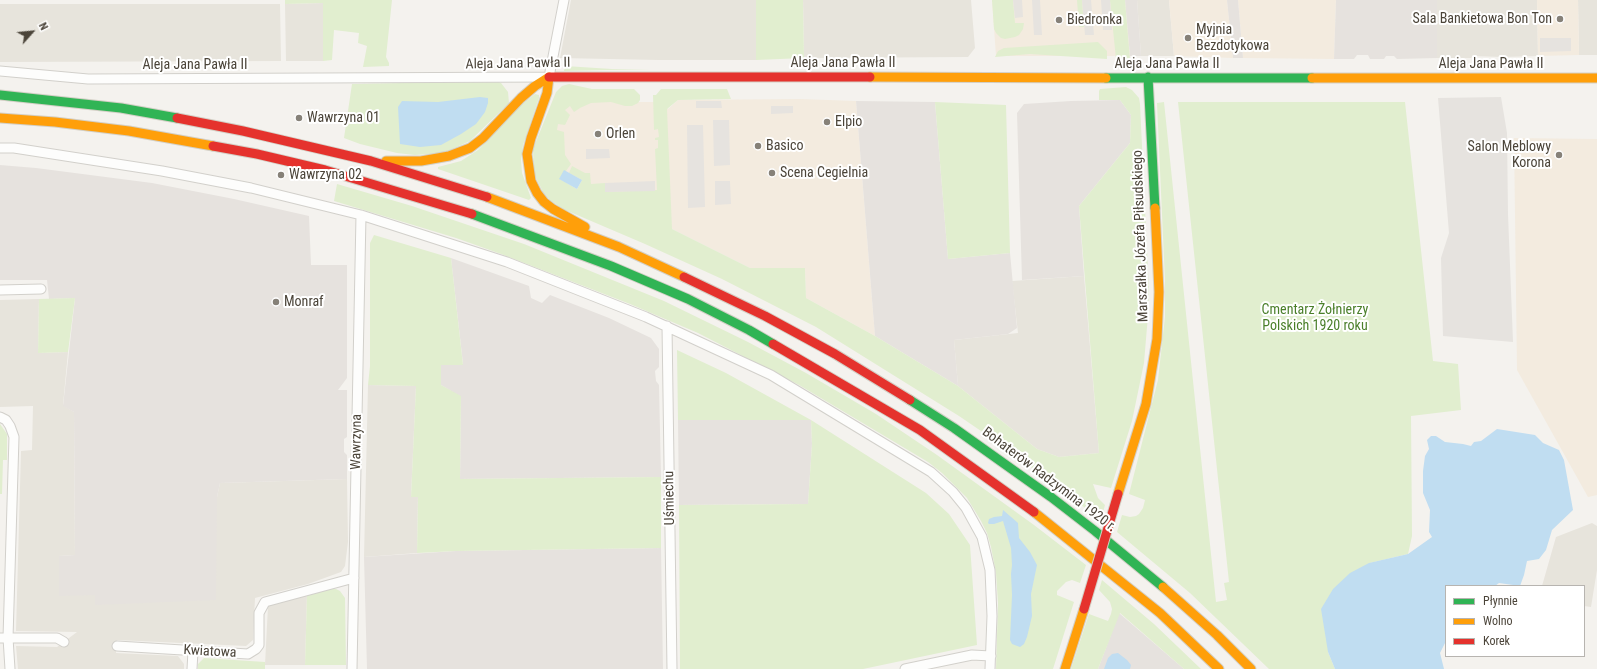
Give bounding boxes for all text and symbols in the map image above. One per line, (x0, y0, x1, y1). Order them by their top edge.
place label: Sala Bankietowa Bon Ton (1413, 11, 1552, 27)
north arrow (12, 12, 52, 52)
place label: Biedronka (1067, 12, 1122, 28)
marker: Sala Bankietowa Bon Ton (1555, 14, 1565, 24)
marker: Biedronka (1054, 15, 1064, 25)
text: N (36, 20, 50, 32)
place label: Myjnia Bezdotykowa (1196, 22, 1269, 54)
marker: Myjnia Bezdotykowa (1183, 33, 1193, 43)
street label: Aleja Jana Pawła II (465, 55, 571, 73)
street label: Aleja Jana Pawła II (791, 55, 895, 71)
street label: Aleja Jana Pawła II (1115, 56, 1219, 72)
street label: Aleja Jana Pawła II (1439, 56, 1543, 72)
street label: Aleja Jana Pawła II (143, 57, 247, 73)
place label: Wawrzyna 01 (307, 110, 380, 126)
marker: Wawrzyna 01 (294, 113, 304, 123)
place label: Elpio (835, 114, 862, 130)
marker: Elpio (822, 117, 832, 127)
place label: Orlen (606, 126, 635, 142)
marker: Orlen (593, 129, 603, 139)
place label: Basico (766, 138, 803, 154)
place label: Salon Meblowy Korona (1468, 139, 1551, 172)
marker: Basico (753, 141, 763, 151)
street label: Marszałka Józefa Piłsudskiego (1130, 150, 1152, 322)
marker: Salon Meblowy Korona (1554, 150, 1564, 160)
place label: Scena Cegielnia (780, 165, 868, 181)
place label: Wawrzyna 02 (289, 167, 362, 183)
marker: Scena Cegielnia (767, 168, 777, 178)
marker: Wawrzyna 02 (276, 170, 286, 180)
place label: Monraf (284, 294, 324, 310)
marker: Monraf (271, 297, 281, 307)
park label: Cmentarz Żołnierzy Polskich 1920 roku (1262, 302, 1368, 334)
street label: Wawrzyna (348, 414, 366, 470)
street label: Bohaterów Radzymina 1920 r. (979, 424, 1119, 536)
street label: Uśmiechu (661, 471, 679, 525)
legend (1445, 585, 1585, 657)
text: Płynnie (1483, 594, 1518, 608)
text: Wolno (1483, 614, 1513, 628)
text: Korek (1483, 634, 1510, 648)
street label: Kwiatowa (183, 642, 237, 662)

